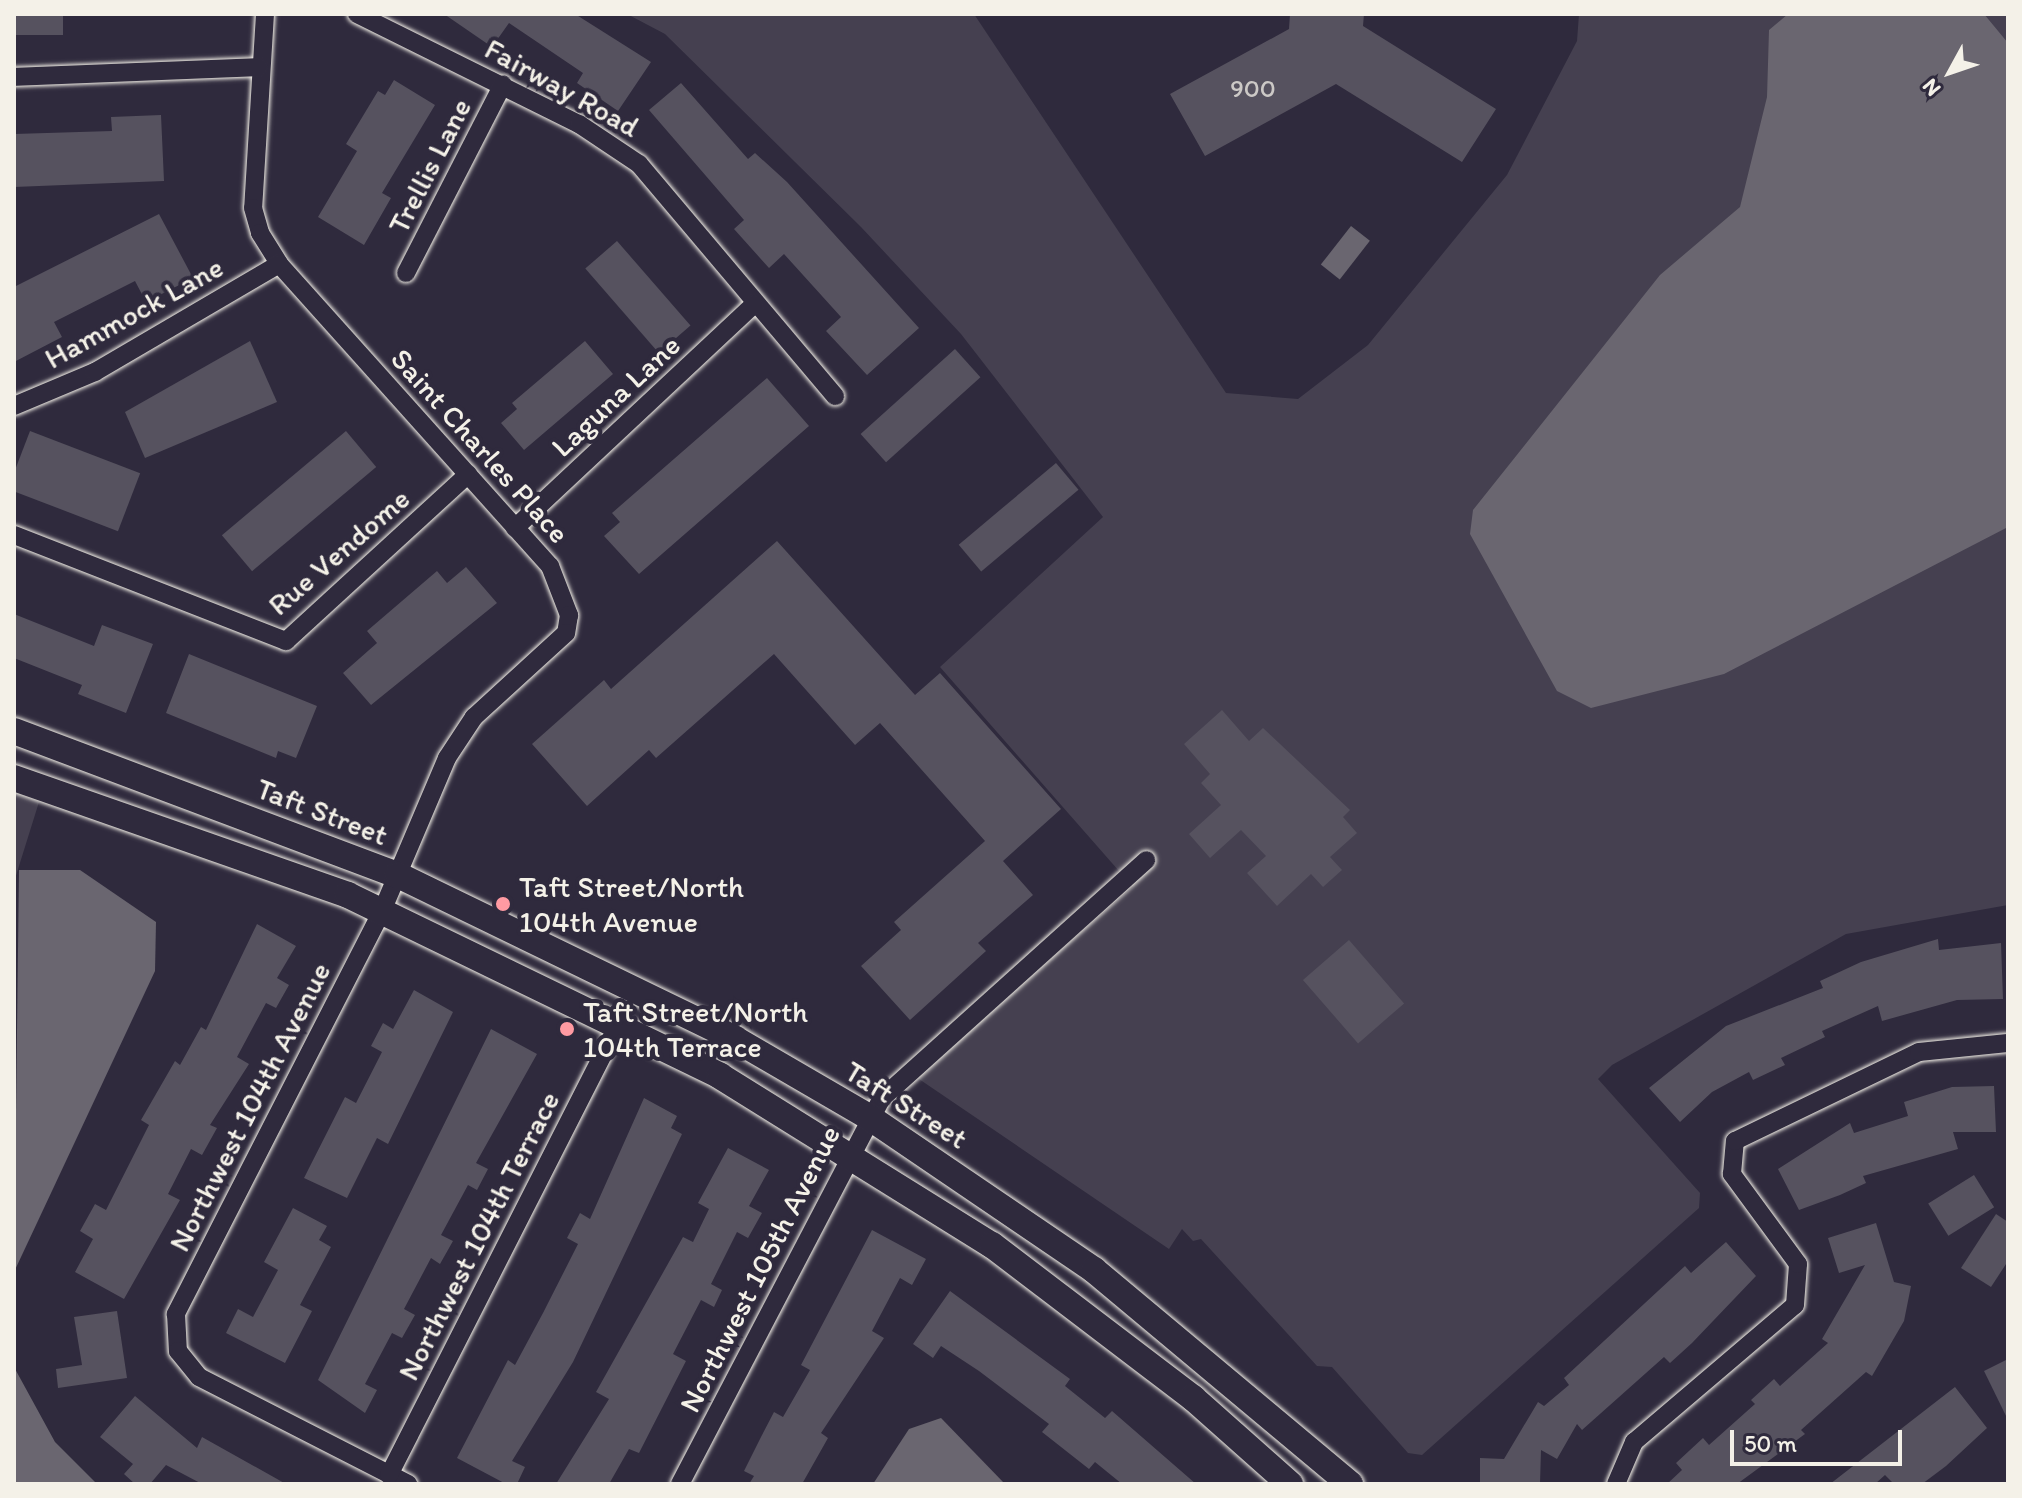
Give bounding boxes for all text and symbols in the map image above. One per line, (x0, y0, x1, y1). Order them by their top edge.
street label: Fairway Road (478, 31, 646, 145)
north arrow (1910, 32, 1990, 112)
house number: 900 (1230, 73, 1276, 105)
text: N (1916, 73, 1946, 102)
street label: Trellis Lane (380, 92, 480, 240)
street label: Hammock Lane (38, 249, 230, 377)
street label: Laguna Lane (544, 327, 688, 465)
street label: Saint Charles Place (383, 341, 577, 551)
street label: Rue Vendome (261, 481, 417, 623)
street label: Taft Street (251, 771, 393, 853)
place label: Taft Street/North 104th Avenue (519, 869, 744, 940)
marker: Taft Street/North 104th Avenue (494, 895, 512, 913)
street label: Northwest 104th Avenue (162, 957, 338, 1257)
place label: Taft Street/North 104th Terrace (583, 994, 808, 1064)
marker: Taft Street/North 104th Terrace (558, 1020, 576, 1038)
street label: Taft Street (838, 1053, 974, 1157)
street label: Northwest 104th Terrace (390, 1086, 568, 1386)
street label: Northwest 105th Avenue (672, 1120, 848, 1418)
scale bar (1734, 1414, 1906, 1464)
text: 50 m (1744, 1429, 1797, 1458)

